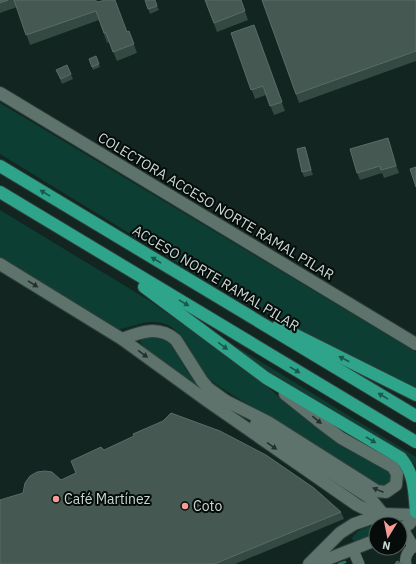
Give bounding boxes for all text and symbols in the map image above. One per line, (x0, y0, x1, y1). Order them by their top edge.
street label: COLECTORA ACCESO NORTE RAMAL PILAR (95, 129, 337, 283)
one-way arrow (39, 189, 51, 196)
street label: ACCESO NORTE RAMAL PILAR (130, 222, 302, 334)
one-way arrow (151, 256, 161, 264)
one-way arrow (27, 281, 39, 288)
one-way arrow (179, 299, 189, 307)
one-way arrow (217, 341, 228, 350)
one-way arrow (138, 350, 148, 358)
one-way arrow (338, 356, 349, 362)
one-way arrow (290, 366, 300, 374)
one-way arrow (377, 393, 389, 400)
one-way arrow (312, 416, 323, 425)
one-way arrow (365, 437, 377, 444)
one-way arrow (266, 442, 277, 450)
one-way arrow (371, 486, 383, 492)
place label: Café Martínez (64, 490, 151, 508)
marker: Café Martínez (51, 494, 61, 504)
place label: Coto (193, 497, 222, 515)
marker: Coto (180, 501, 190, 511)
north arrow (368, 516, 408, 556)
text: N (381, 538, 391, 553)

